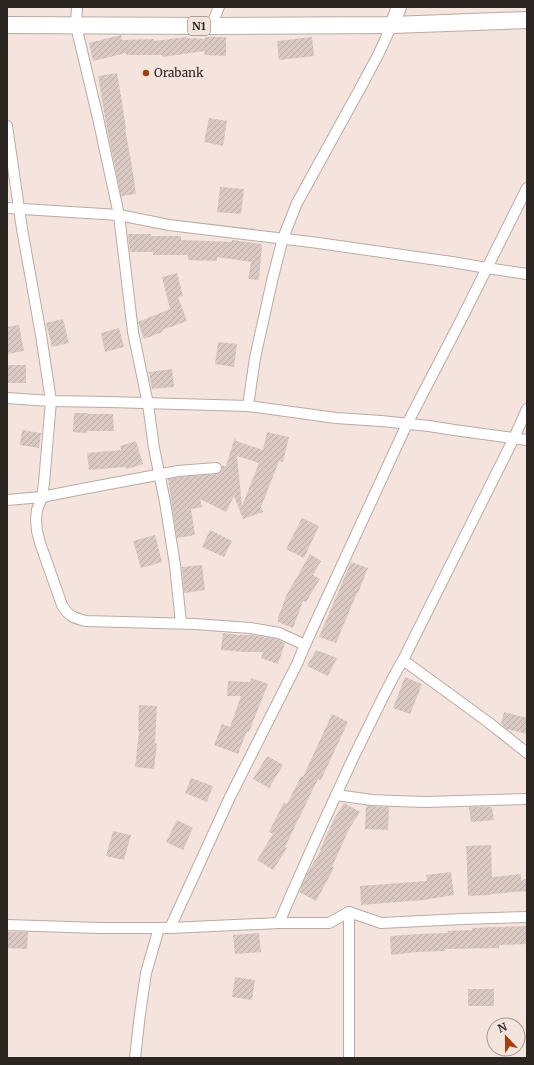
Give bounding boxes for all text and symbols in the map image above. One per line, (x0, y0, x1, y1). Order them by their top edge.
road number: N1 (188, 17, 210, 35)
place label: Orabank (154, 65, 204, 80)
marker: Orabank (141, 68, 151, 78)
north arrow (486, 1017, 526, 1057)
text: N (496, 1019, 509, 1036)

